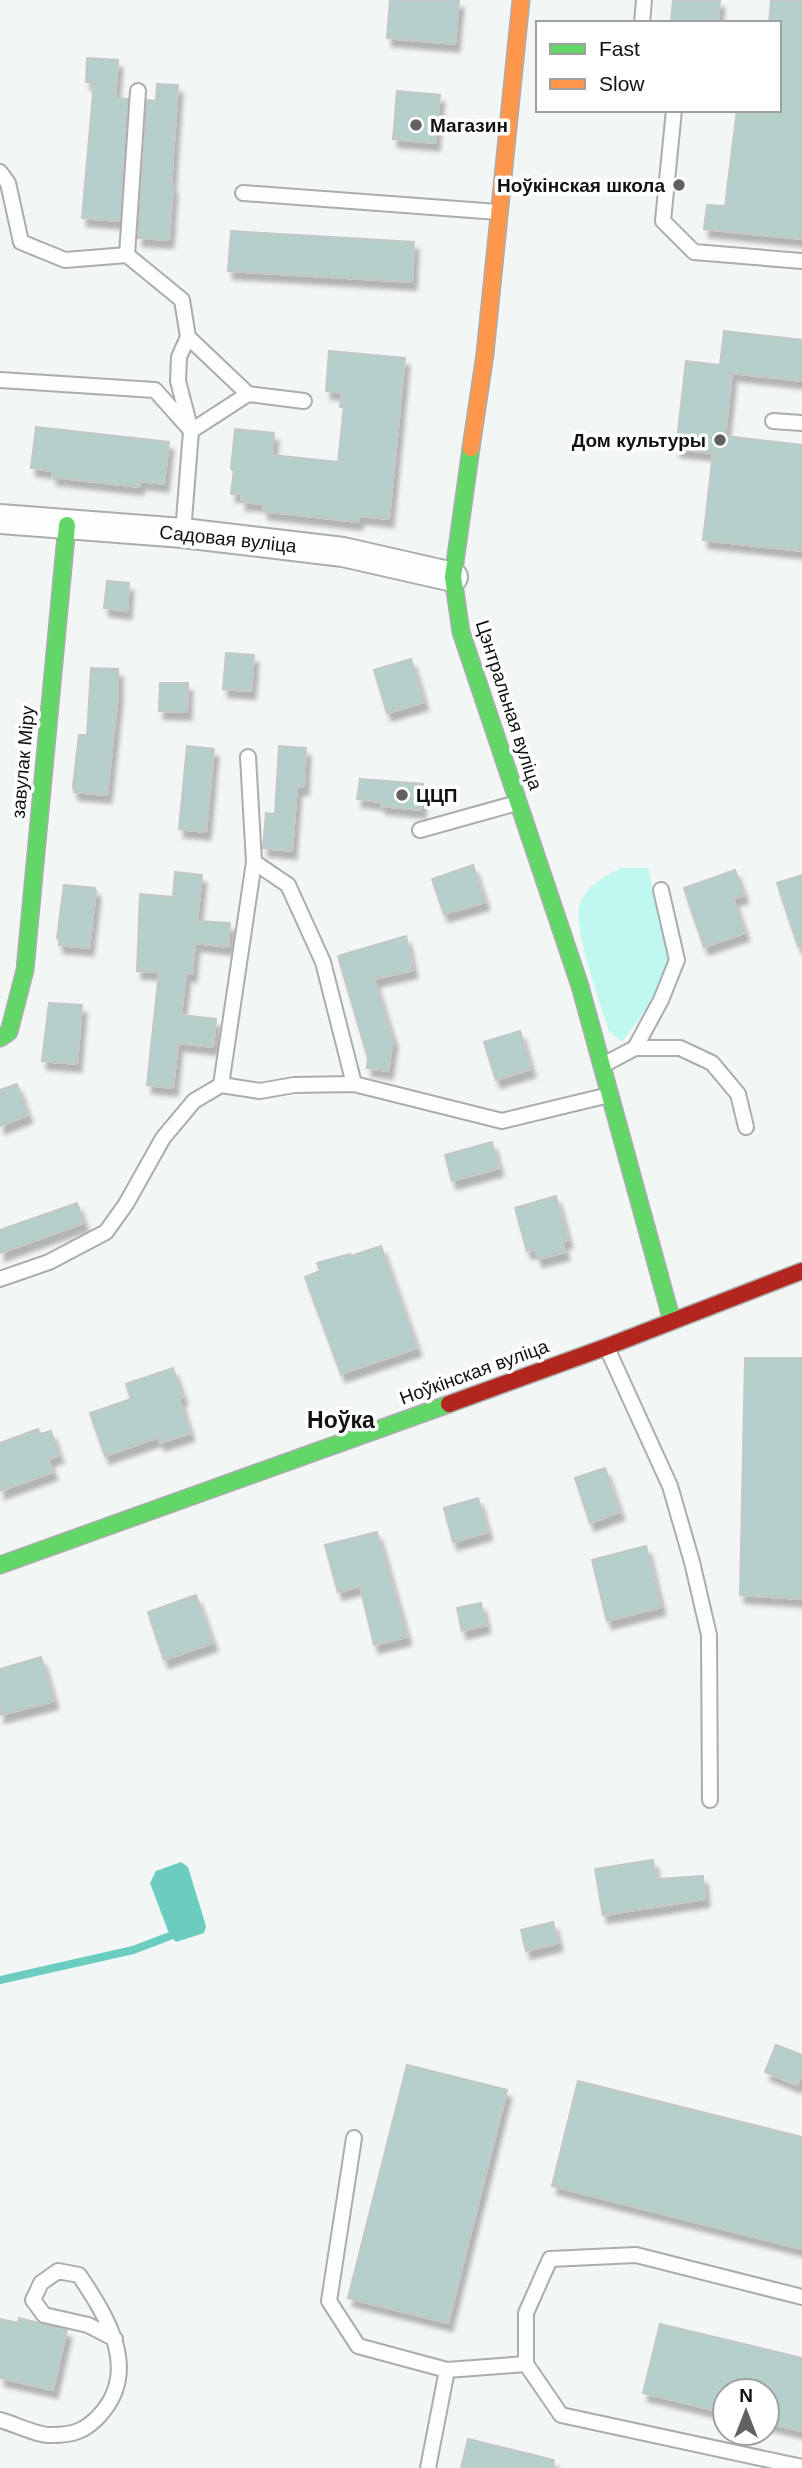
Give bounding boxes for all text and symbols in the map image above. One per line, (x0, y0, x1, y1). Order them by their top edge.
legend (536, 21, 781, 112)
text: Fast (599, 37, 640, 60)
text: Slow (599, 72, 645, 95)
place label: Магазин (430, 115, 508, 136)
marker: Магазин (408, 117, 424, 133)
place label: Ноўкінская школа (497, 175, 665, 196)
marker: Ноўкінская школа (671, 177, 687, 193)
place label: Дом культуры (572, 430, 706, 451)
marker: Дом культуры (712, 432, 728, 448)
street label: Садовая вуліца (158, 521, 298, 557)
street label: Цэнтральная вуліца (472, 617, 546, 793)
street label: завулак Міру (8, 704, 38, 819)
place label: ЦЦП (416, 785, 457, 806)
marker: ЦЦП (394, 787, 410, 803)
street label: Ноўкінская вуліца (397, 1335, 552, 1409)
district label: Ноўка (307, 1407, 375, 1433)
north arrow (711, 2377, 781, 2447)
text: N (739, 2385, 753, 2406)

